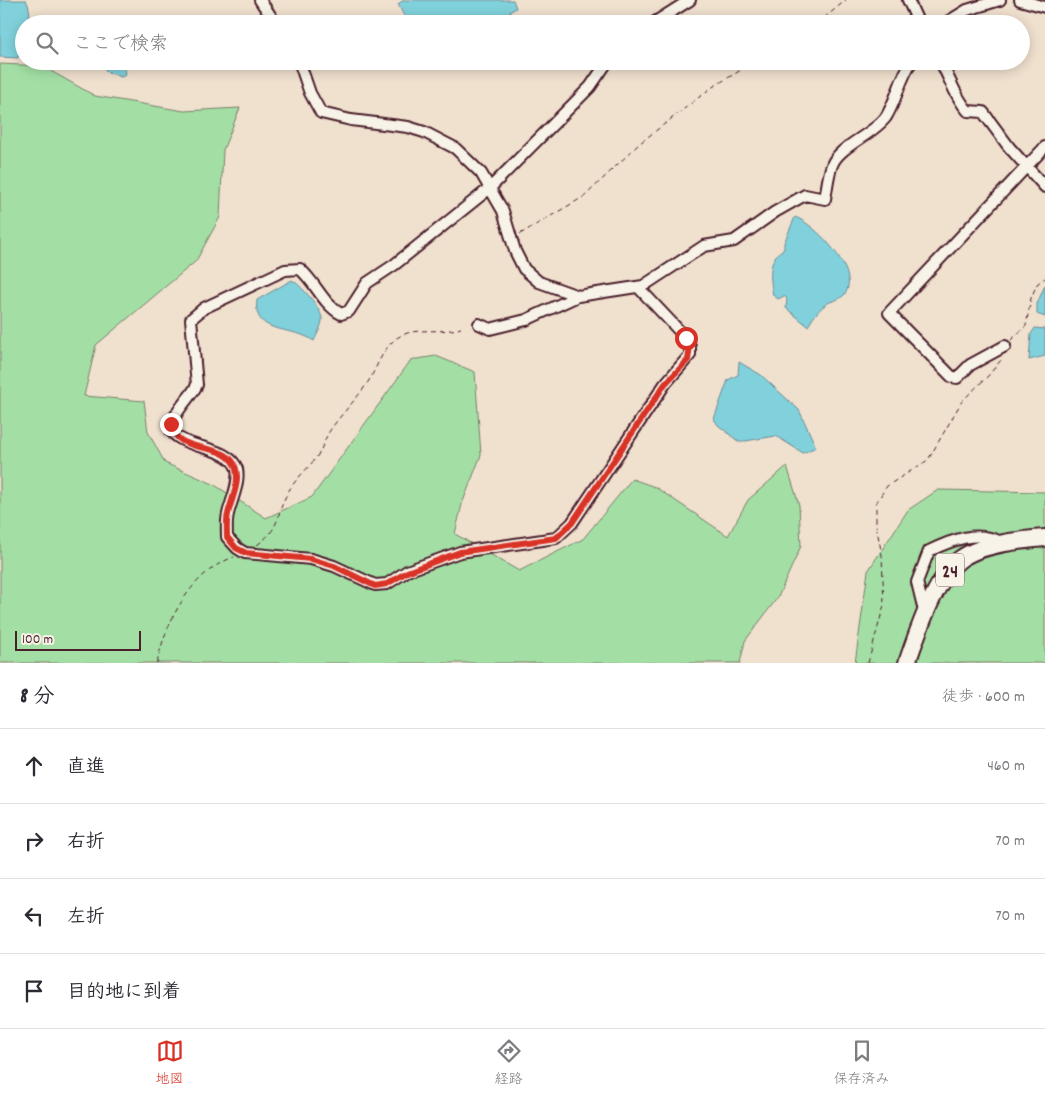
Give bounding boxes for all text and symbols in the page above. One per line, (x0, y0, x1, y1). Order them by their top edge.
search box (15, 15, 1030, 70)
icon: search (33, 29, 61, 57)
text: ここで検索 (73, 32, 168, 59)
route start (675, 327, 698, 350)
route end (160, 413, 183, 436)
road number: 24 (936, 554, 964, 586)
scale bar (15, 628, 141, 651)
text: 100 m (22, 630, 53, 650)
text: 8 分 (20, 683, 54, 713)
text: 徒歩 · 600 m (942, 686, 1025, 709)
icon: ahead (20, 752, 48, 780)
text: 直進 (67, 755, 105, 782)
text: 460 m (987, 755, 1025, 778)
icon: right (20, 827, 48, 855)
text: 右折 (67, 830, 105, 857)
text: 70 m (995, 830, 1025, 853)
icon: left (20, 902, 48, 930)
text: 左折 (67, 905, 105, 932)
text: 70 m (995, 905, 1025, 928)
icon: arrive (20, 977, 48, 1005)
text: 目的地に到着 (67, 980, 181, 1007)
tab: 地図 (156, 1037, 184, 1090)
tab: 経路 (495, 1037, 523, 1090)
tab: 保存済み (834, 1037, 890, 1090)

